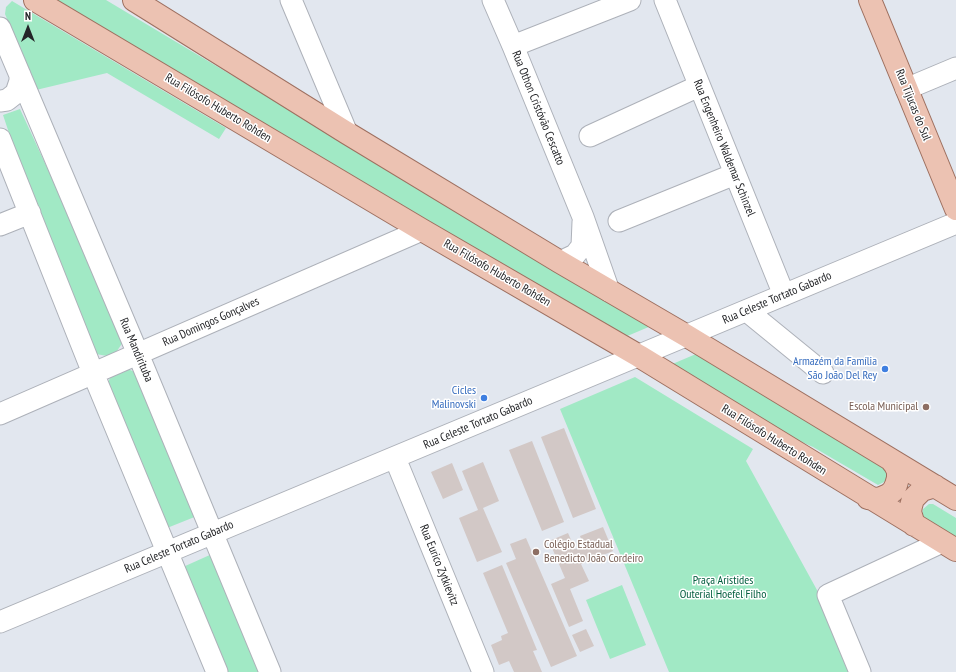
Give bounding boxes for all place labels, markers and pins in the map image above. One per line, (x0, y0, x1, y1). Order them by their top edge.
place label: Armazém da Família São João Del Rey (793, 355, 877, 383)
marker: Armazém da Família São João Del Rey (880, 364, 890, 374)
place label: Cicles Malinovski (432, 384, 476, 412)
marker: Cicles Malinovski (479, 393, 489, 403)
place label: Escola Municipal (849, 400, 918, 414)
marker: Escola Municipal (921, 402, 931, 412)
place label: Colégio Estadual Benedicto João Cordeiro (544, 538, 643, 566)
marker: Colégio Estadual Benedicto João Cordeiro (531, 547, 541, 557)

